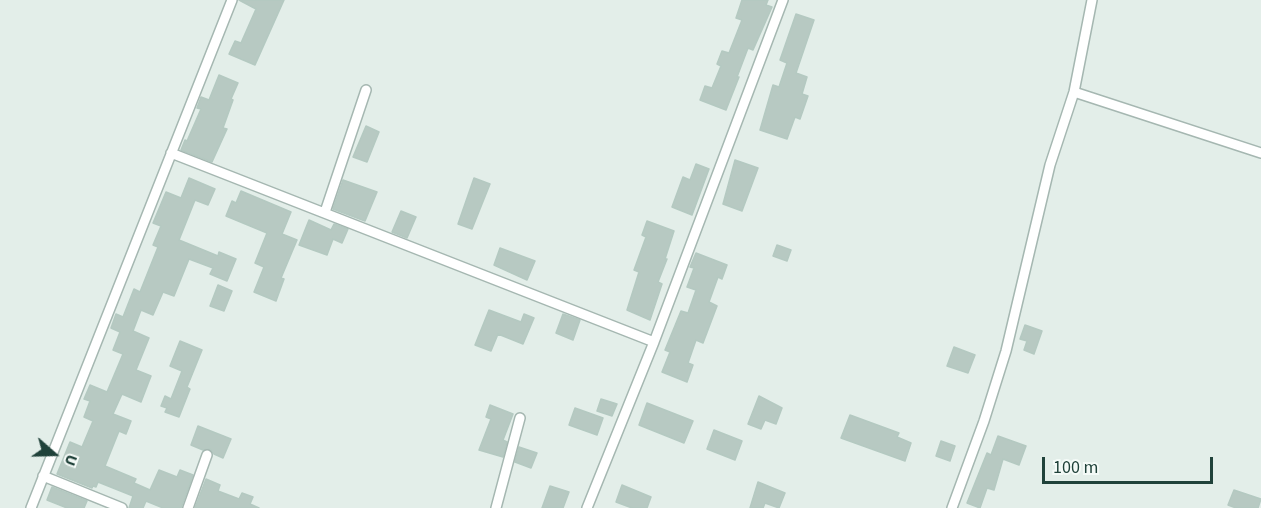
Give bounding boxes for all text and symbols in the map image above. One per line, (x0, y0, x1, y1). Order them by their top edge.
north arrow (24, 424, 84, 484)
scale bar (1045, 445, 1216, 483)
text: U (59, 451, 83, 469)
text: 100 m (1053, 455, 1098, 480)

